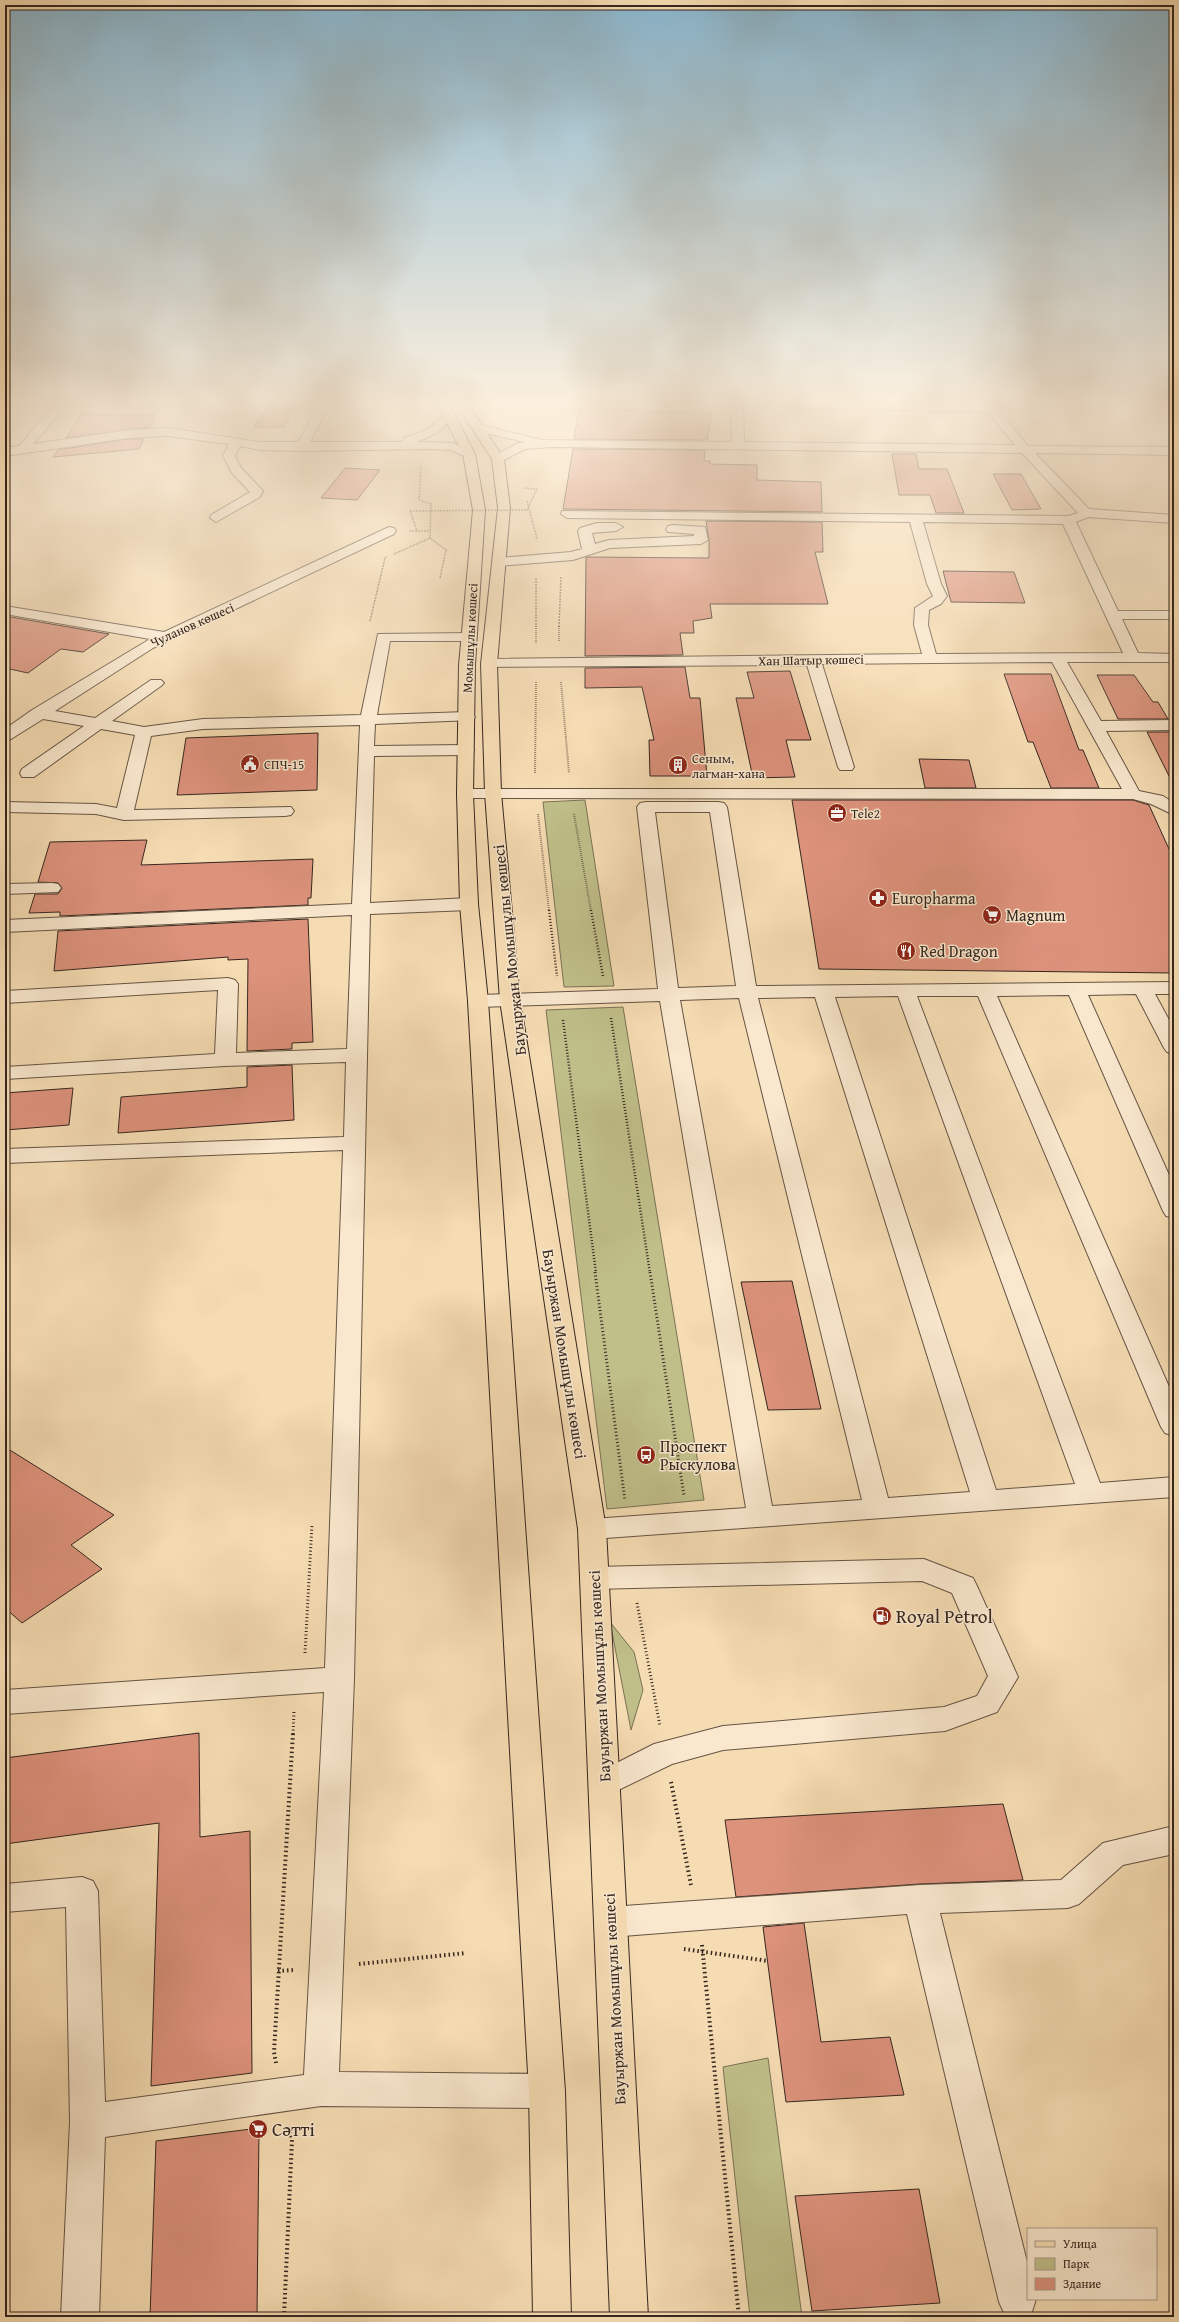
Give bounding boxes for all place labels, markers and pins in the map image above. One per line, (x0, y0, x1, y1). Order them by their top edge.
place label: Сеным, лагман-хана (692, 749, 766, 783)
public building icon: СПЧ-15 (239, 753, 261, 775)
building icon: Сеным, лагман-хана (667, 754, 689, 776)
place label: СПЧ-15 (264, 755, 304, 774)
office icon: Tele2 (826, 802, 848, 824)
place label: Tele2 (851, 804, 880, 823)
place label: Europharma (892, 886, 976, 910)
pharmacy icon: Europharma (867, 887, 889, 909)
place label: Magnum (1006, 903, 1065, 927)
supermarket icon: Magnum (981, 904, 1003, 926)
place label: Red Dragon (920, 939, 998, 963)
restaurant icon: Red Dragon (895, 940, 917, 962)
place label: Проспект Рыскулова (660, 1434, 736, 1476)
bus stop icon: Проспект Рыскулова (635, 1444, 657, 1466)
place label: Royal Petrol (896, 1602, 993, 1630)
fuel station icon: Royal Petrol (871, 1605, 893, 1627)
place label: Сәтті (272, 2115, 315, 2143)
supermarket icon: Сәтті (247, 2118, 269, 2140)

